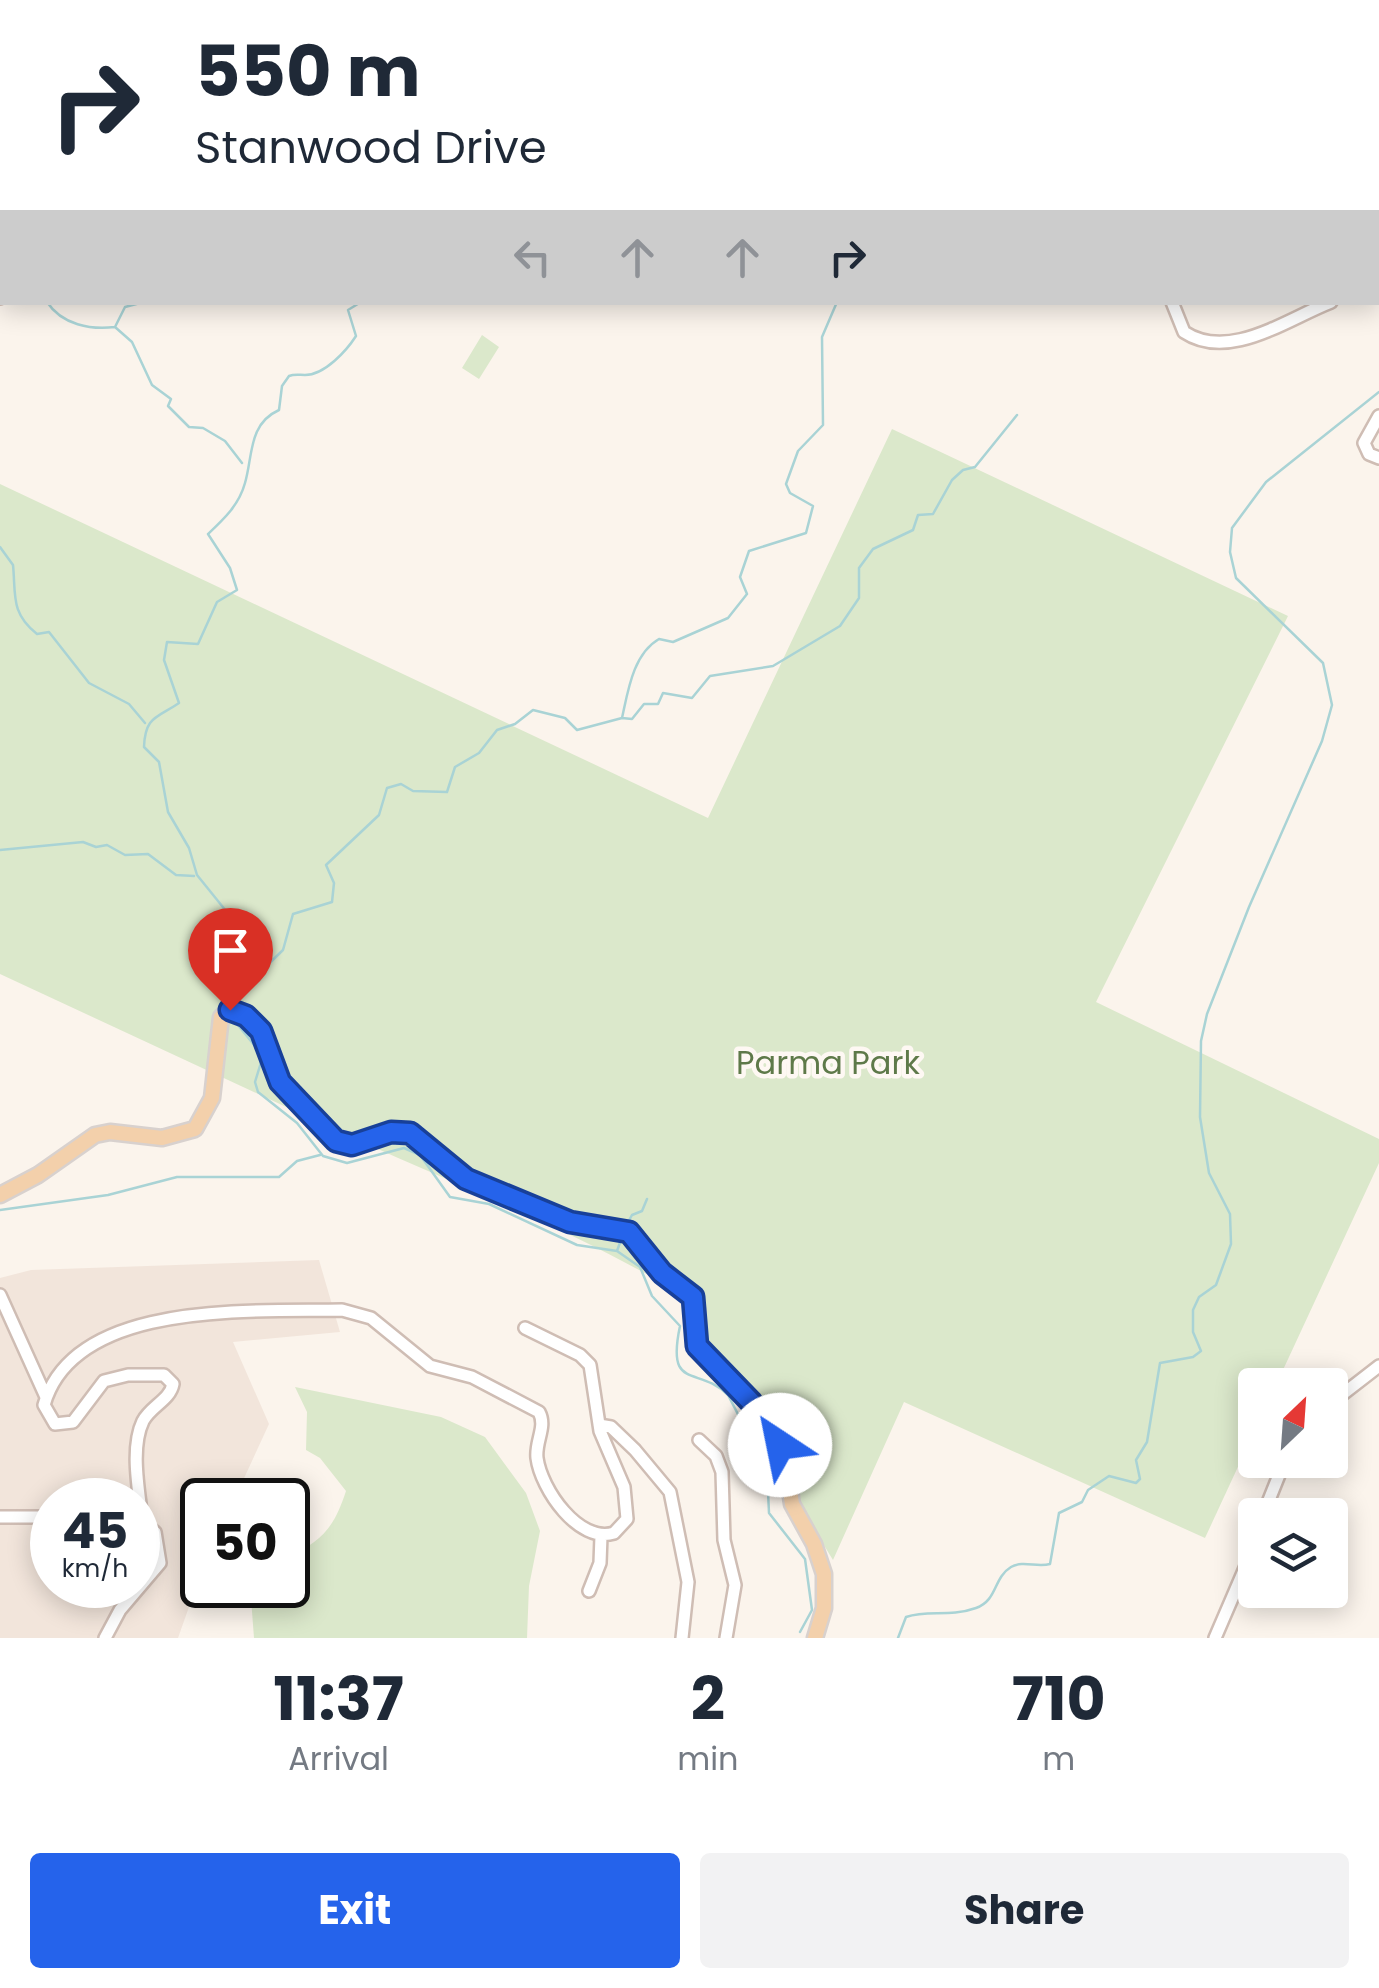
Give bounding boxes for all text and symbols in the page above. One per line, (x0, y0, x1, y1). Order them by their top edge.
text: 550 m (195, 22, 421, 121)
icon: right (30, 40, 160, 170)
text: Stanwood Drive (195, 116, 547, 179)
icon: left (505, 230, 560, 285)
icon: ahead (610, 230, 665, 285)
icon: ahead (715, 230, 770, 285)
icon: right (820, 230, 875, 285)
pin (188, 908, 273, 1011)
icon: arrive (203, 923, 258, 978)
park label: Parma Park (736, 1040, 920, 1085)
north arrow (1238, 1368, 1348, 1478)
map controls (1238, 1368, 1348, 1608)
position arrow (728, 1393, 832, 1497)
speed limit sign: 50 (180, 1478, 310, 1608)
text: 45 (62, 1495, 128, 1566)
button: layers (1238, 1498, 1348, 1608)
text: km/h (62, 1551, 128, 1586)
text: 11:37 (273, 1657, 404, 1741)
text: 2 (691, 1657, 725, 1741)
text: 710 (1012, 1657, 1106, 1741)
text: Arrival (288, 1736, 389, 1781)
text: min (677, 1736, 739, 1781)
text: m (1042, 1736, 1075, 1781)
button: Exit (30, 1853, 680, 1968)
button: Share (700, 1853, 1349, 1968)

